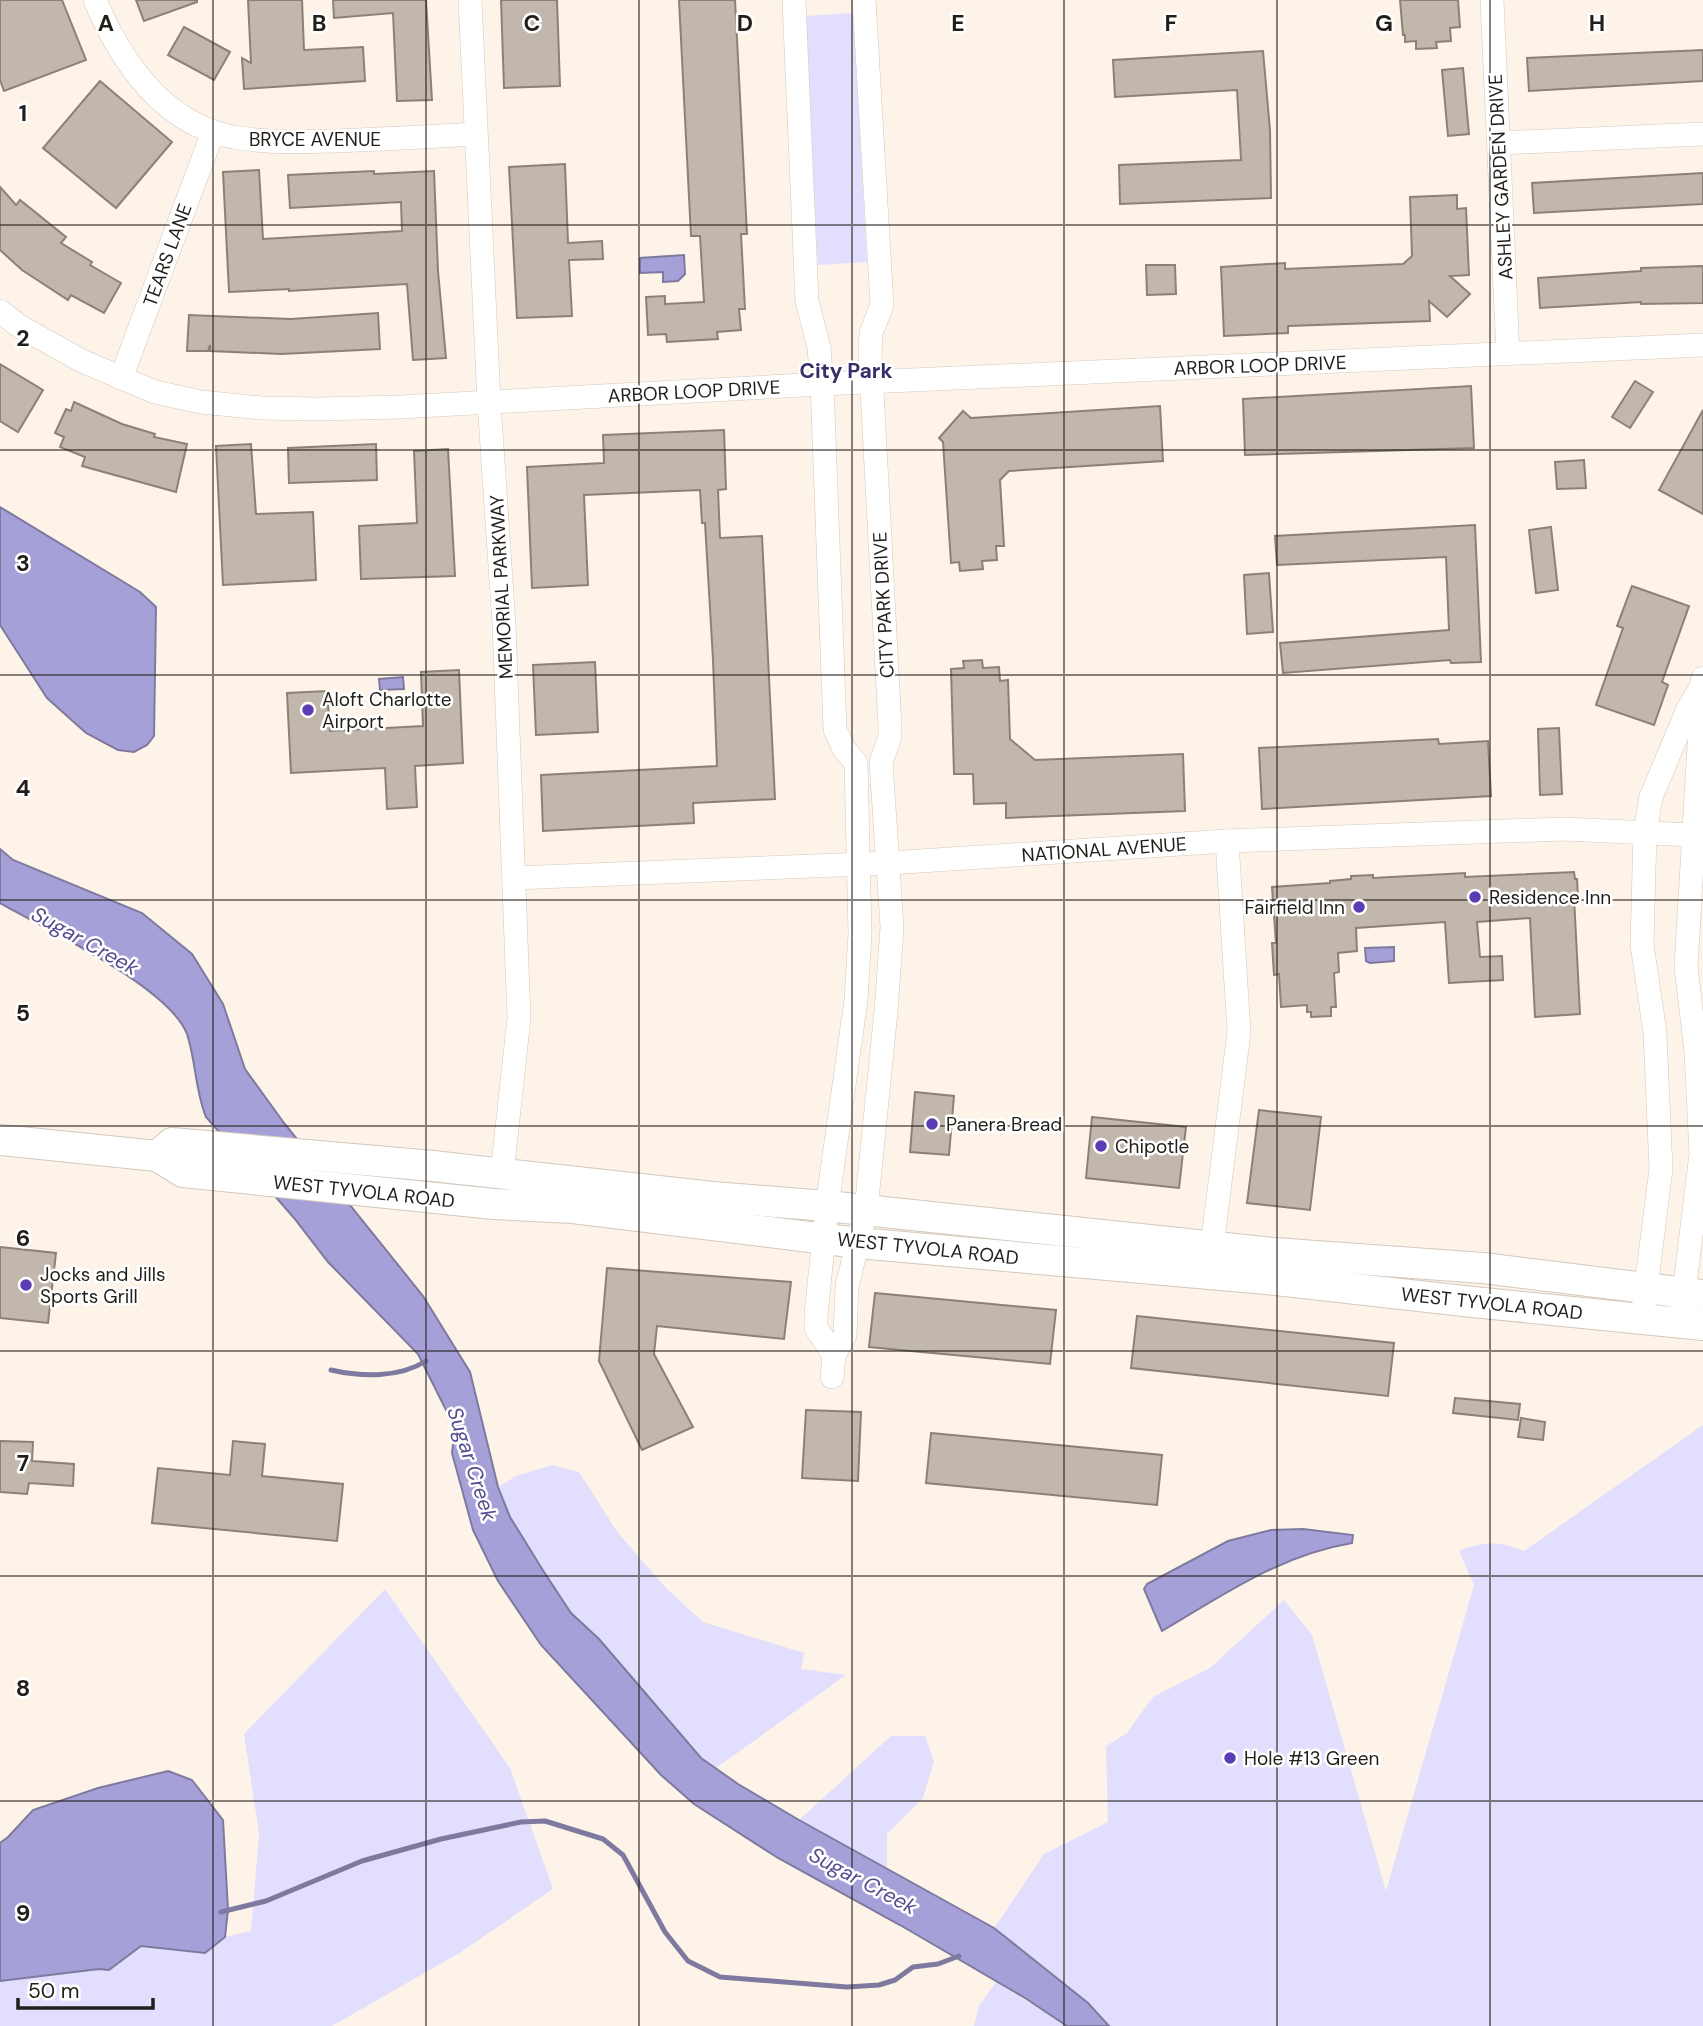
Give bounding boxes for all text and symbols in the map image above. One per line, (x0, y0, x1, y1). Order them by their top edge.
text: A (98, 8, 114, 38)
text: B (312, 8, 326, 38)
text: C (524, 8, 540, 38)
text: D (737, 8, 753, 38)
text: E (951, 8, 965, 38)
text: F (1165, 8, 1178, 38)
text: G (1375, 8, 1393, 38)
text: H (1589, 8, 1605, 38)
street label: ASHLEY GARDEN DRIVE (1483, 73, 1518, 280)
text: 1 (19, 98, 27, 128)
street label: BRYCE AVENUE (249, 127, 381, 152)
street label: TEARS LANE (137, 200, 198, 310)
text: 2 (16, 323, 30, 353)
street label: ARBOR LOOP DRIVE (1173, 350, 1347, 381)
district label: City Park (799, 357, 893, 385)
street label: ARBOR LOOP DRIVE (607, 374, 781, 409)
street label: MEMORIAL PARKWAY (484, 494, 519, 680)
street label: CITY PARK DRIVE (867, 531, 900, 679)
text: 3 (16, 548, 30, 578)
place label: Aloft Charlotte Airport (322, 687, 452, 734)
marker: Aloft Charlotte Airport (300, 702, 316, 718)
text: 4 (16, 773, 31, 803)
street label: NATIONAL AVENUE (1021, 831, 1187, 868)
place label: Residence Inn (1489, 885, 1611, 910)
marker: Residence Inn (1467, 889, 1483, 905)
place label: Fairfield Inn (1245, 895, 1345, 920)
marker: Fairfield Inn (1351, 899, 1367, 915)
water label: Sugar Creek (26, 900, 144, 982)
text: 5 (16, 998, 30, 1028)
place label: Panera Bread (946, 1112, 1062, 1137)
marker: Panera Bread (924, 1116, 940, 1132)
place label: Chipotle (1115, 1134, 1189, 1159)
marker: Chipotle (1093, 1138, 1109, 1154)
street label: WEST TYVOLA ROAD (272, 1170, 456, 1213)
text: 6 (16, 1223, 30, 1253)
street label: WEST TYVOLA ROAD (836, 1227, 1020, 1270)
place label: Jocks and Jills Sports Grill (40, 1262, 166, 1309)
marker: Jocks and Jills Sports Grill (18, 1277, 34, 1293)
street label: WEST TYVOLA ROAD (1400, 1282, 1584, 1325)
water label: Sugar Creek (440, 1403, 504, 1525)
text: 7 (17, 1448, 29, 1478)
text: 8 (16, 1673, 30, 1703)
place label: Hole #13 Green (1244, 1746, 1379, 1771)
marker: Hole #13 Green (1222, 1750, 1238, 1766)
water label: Sugar Creek (804, 1841, 922, 1921)
text: 9 (16, 1898, 30, 1928)
scale bar (18, 1966, 152, 2010)
text: 50 m (28, 1977, 79, 2005)

